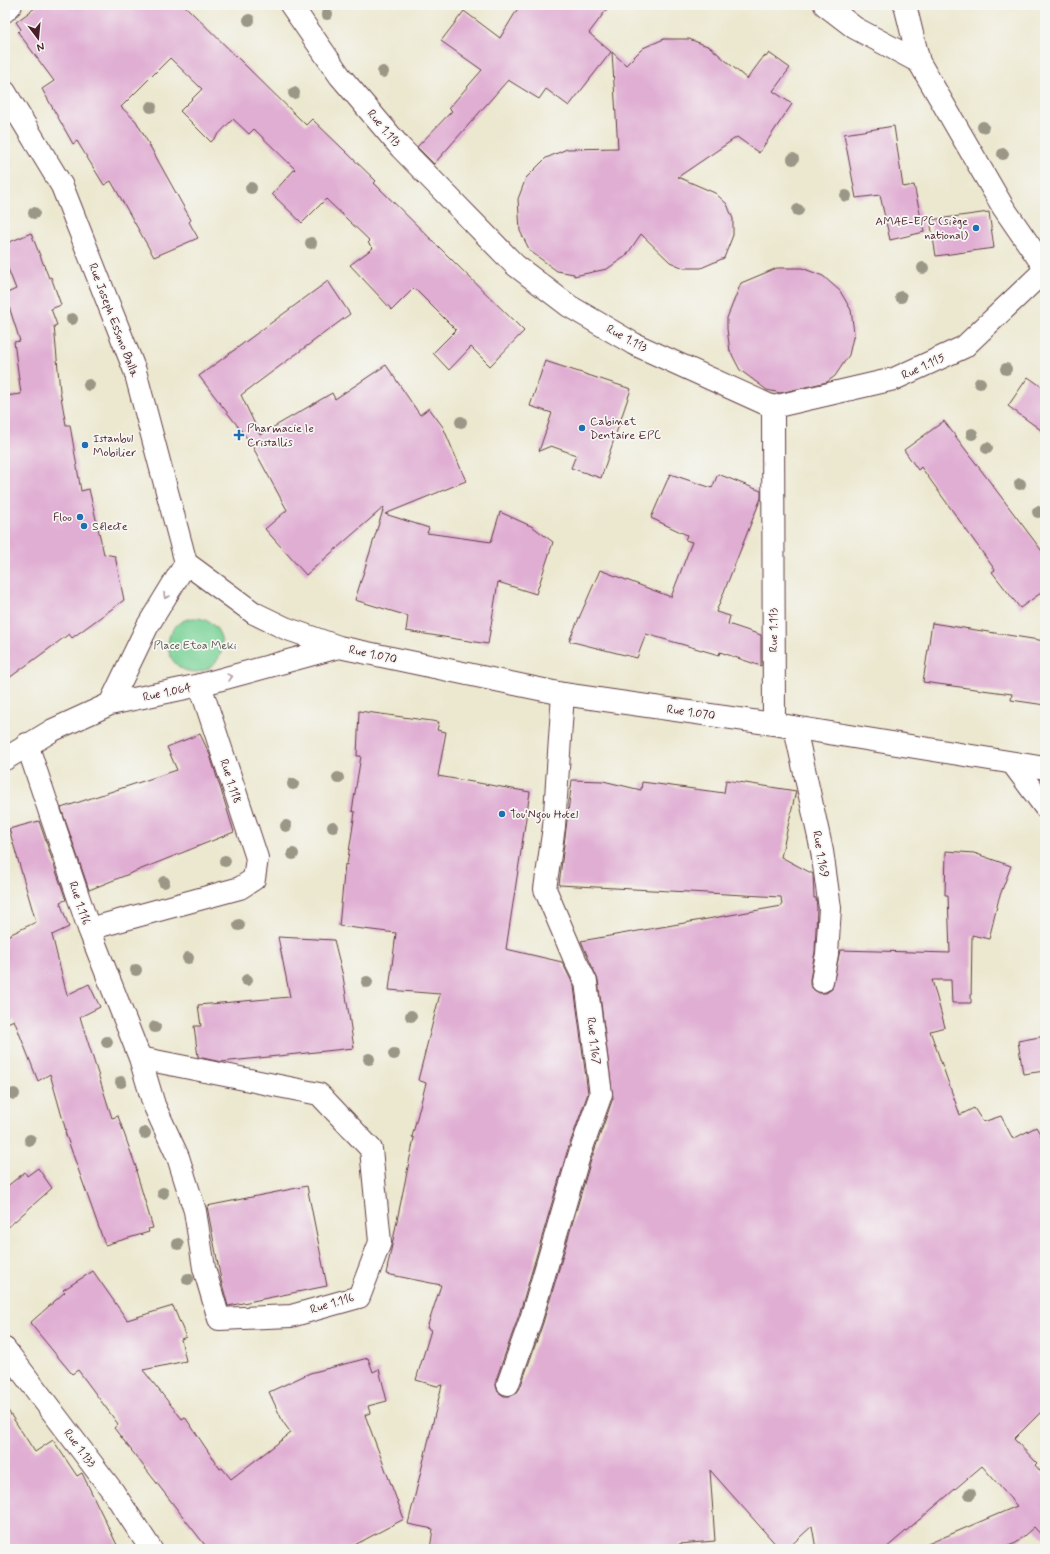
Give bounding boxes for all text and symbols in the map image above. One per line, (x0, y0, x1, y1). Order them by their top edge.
north arrow (18, 18, 58, 58)
text: N (35, 39, 46, 54)
street label: Rue 1.113 (363, 107, 404, 151)
place label: AMAE-EPC (siège national) (875, 214, 969, 244)
marker: AMAE-EPC (siège national) (971, 223, 981, 233)
street label: Rue Joseph Essono Balla (84, 261, 142, 380)
street label: Rue 1.113 (603, 321, 650, 356)
street label: Rue 1.115 (899, 350, 948, 384)
place label: Cabinet Dentaire EPC (590, 414, 661, 444)
place label: Pharmacie le Cristallis (247, 421, 314, 451)
marker: Cabinet Dentaire EPC (577, 423, 587, 433)
marker: Pharmacie le Cristallis (234, 430, 244, 440)
place label: Istanbul Mobilier (93, 431, 136, 461)
marker: Istanbul Mobilier (80, 440, 90, 450)
place label: Floo (53, 510, 72, 526)
marker: Floo (75, 512, 85, 522)
place label: Sélecte (92, 519, 128, 535)
marker: Sélecte (79, 521, 89, 531)
one-way arrow (163, 592, 171, 599)
street label: Rue 1.113 (766, 608, 782, 652)
park label: Place Etoa Meki (153, 638, 237, 654)
street label: Rue 1.070 (347, 642, 398, 668)
one-way arrow (226, 673, 233, 682)
street label: Rue 1.064 (141, 680, 193, 706)
street label: Rue 1.070 (666, 702, 716, 724)
street label: Rue 1.118 (215, 757, 245, 806)
place label: Tou'Ngou Hotel (510, 807, 578, 824)
marker: Tou'Ngou Hotel (497, 809, 507, 819)
street label: Rue 1.169 (808, 830, 832, 879)
street label: Rue 1.116 (64, 879, 94, 928)
street label: Rue 1.167 (582, 1017, 604, 1066)
street label: Rue 1.116 (308, 1290, 357, 1318)
street label: Rue 1.133 (59, 1426, 99, 1471)

